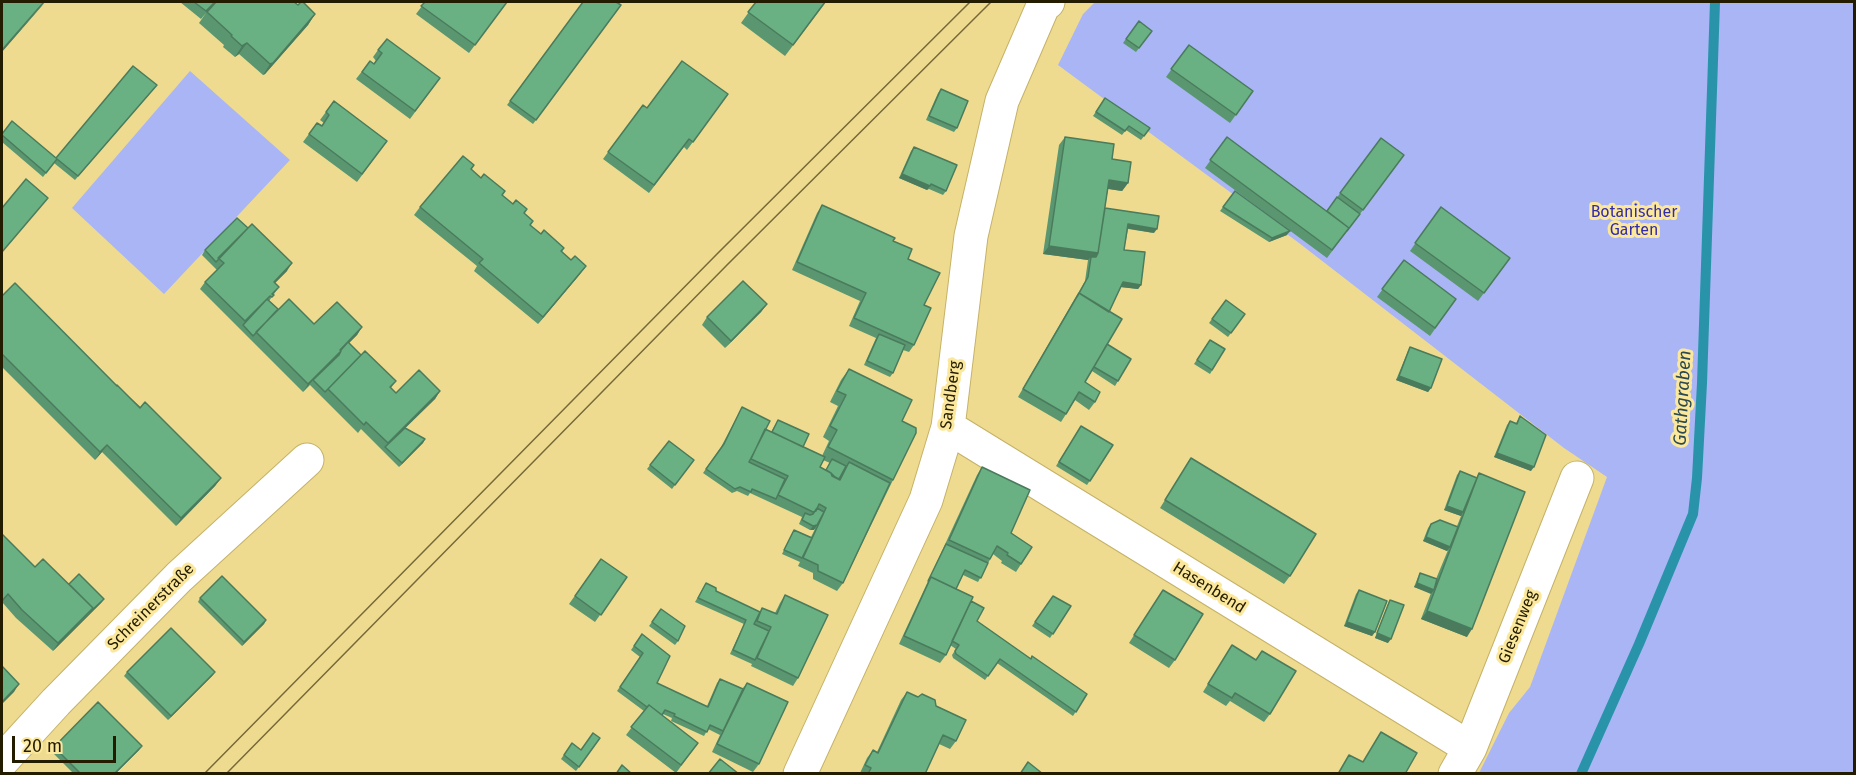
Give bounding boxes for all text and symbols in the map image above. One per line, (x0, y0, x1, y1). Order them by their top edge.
park label: Botanischer Garten (1591, 203, 1677, 241)
water label: Gathgraben (1670, 350, 1696, 446)
street label: Sandberg (937, 360, 965, 430)
street label: Hasenbend (1169, 558, 1249, 618)
street label: Schreinerstraße (104, 560, 198, 654)
street label: Giesenweg (1495, 588, 1541, 666)
scale bar (15, 724, 118, 762)
text: 20 m (23, 735, 62, 757)

